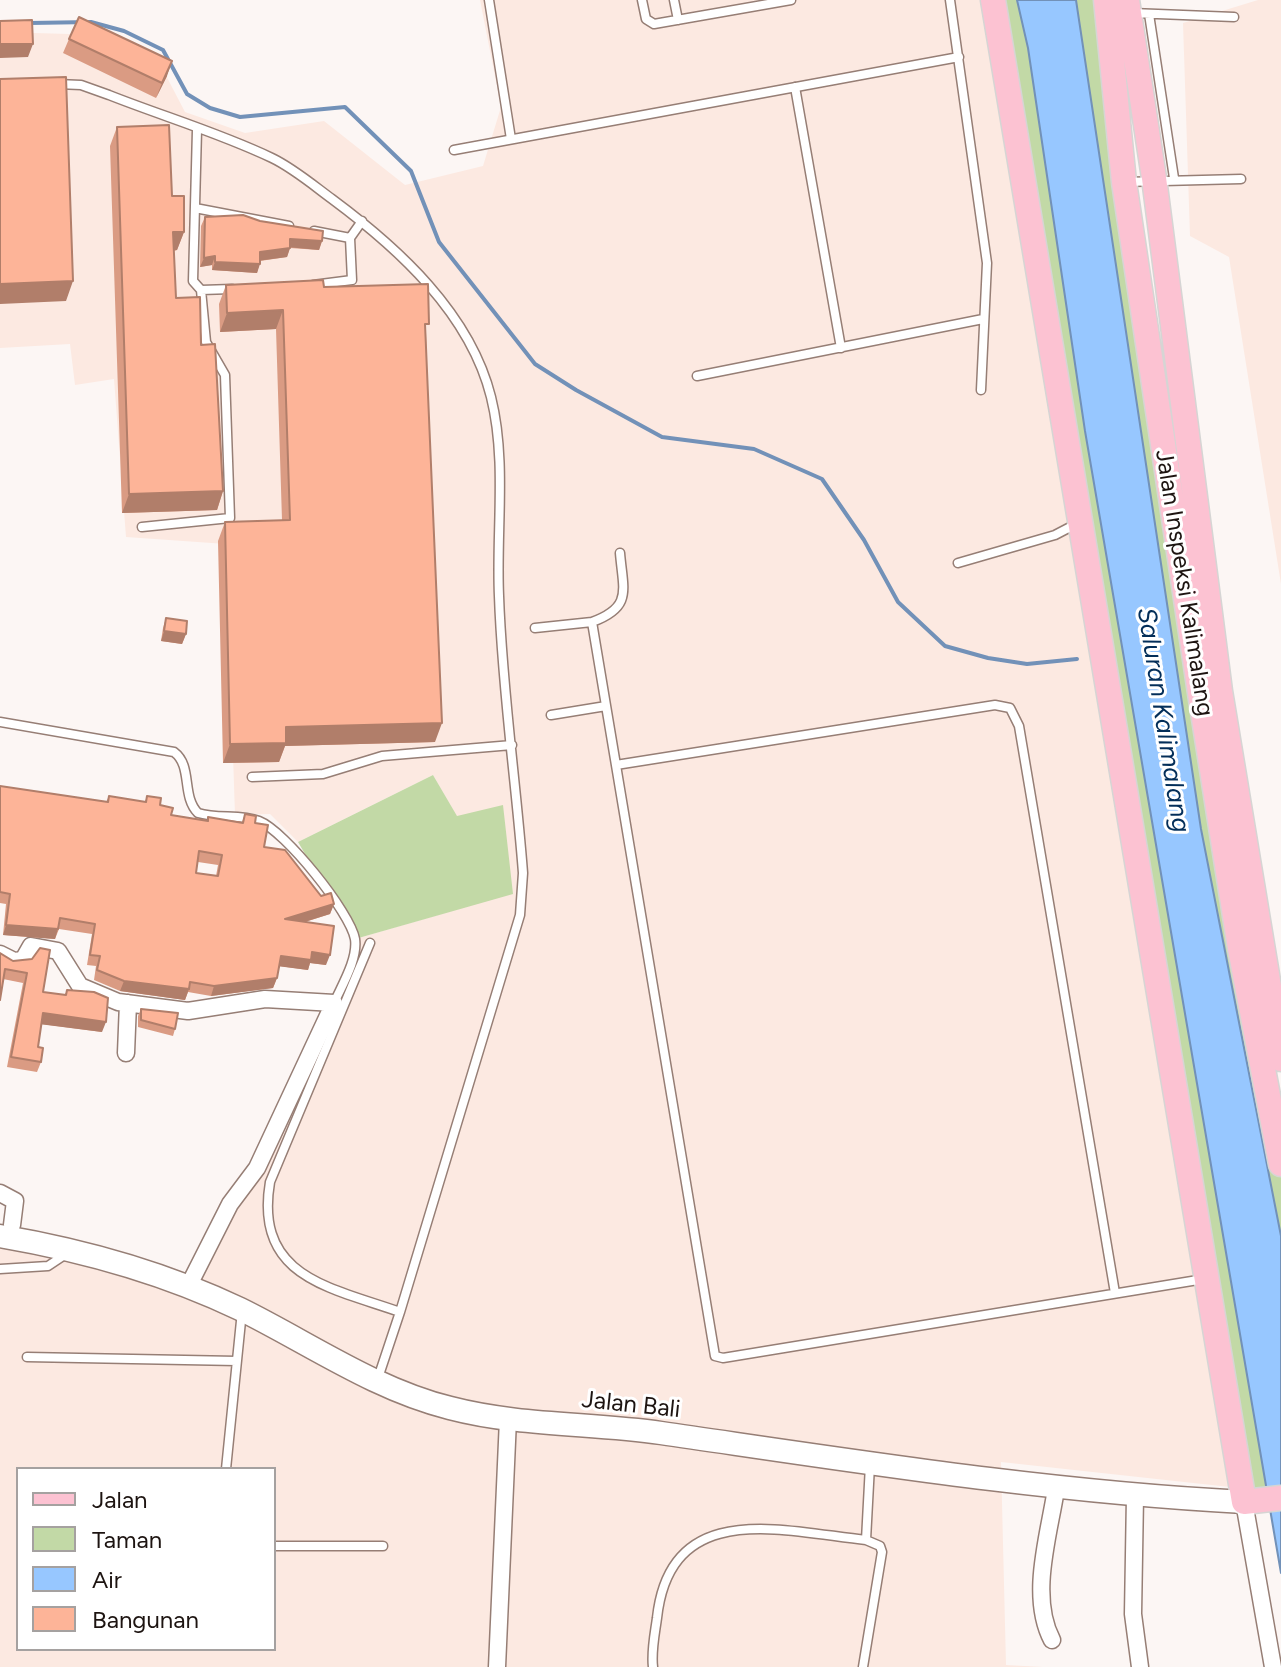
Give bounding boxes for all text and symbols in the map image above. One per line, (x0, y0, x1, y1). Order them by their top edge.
street label: Jalan Inspeksi Kalimalang (1149, 448, 1219, 718)
water label: Saluran Kalimalang (1130, 605, 1196, 835)
street label: Jalan Bali (580, 1385, 682, 1425)
legend (16, 1467, 276, 1651)
text: Jalan (92, 1485, 148, 1514)
text: Taman (92, 1525, 162, 1554)
text: Air (92, 1565, 122, 1594)
text: Bangunan (92, 1605, 199, 1634)

